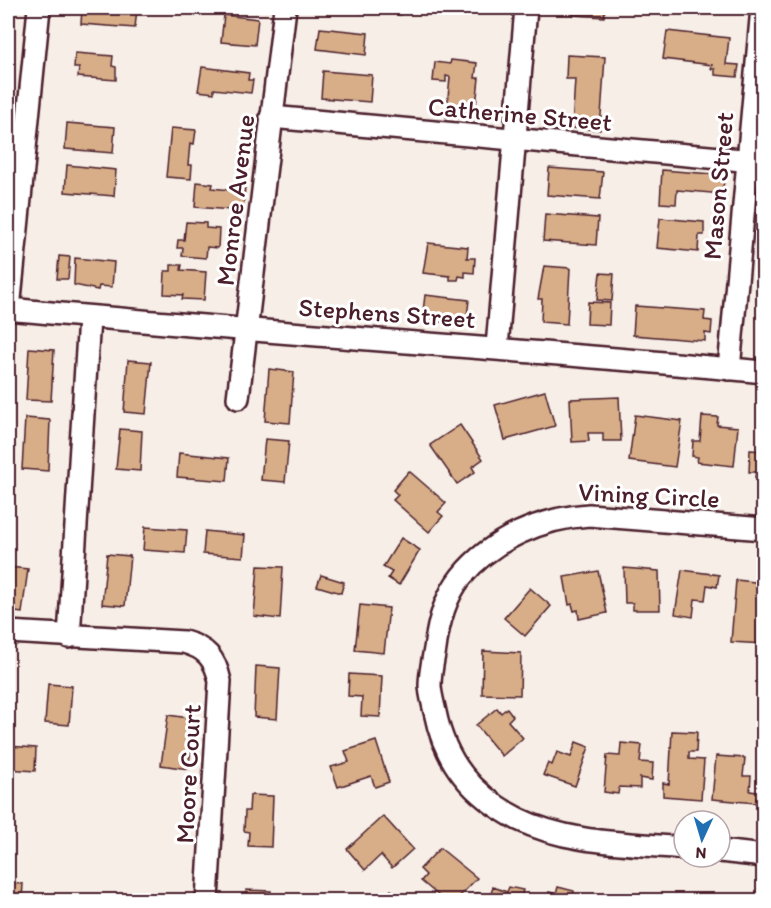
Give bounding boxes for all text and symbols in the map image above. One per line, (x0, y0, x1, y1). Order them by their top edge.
street label: Catherine Street (427, 90, 614, 138)
street label: Mason Street (696, 111, 740, 261)
street label: Monroe Avenue (209, 113, 261, 287)
street label: Stephens Street (298, 291, 477, 335)
street label: Vining Circle (577, 475, 721, 515)
street label: Moore Court (168, 703, 208, 844)
north arrow (672, 809, 732, 869)
text: N (695, 844, 707, 863)

